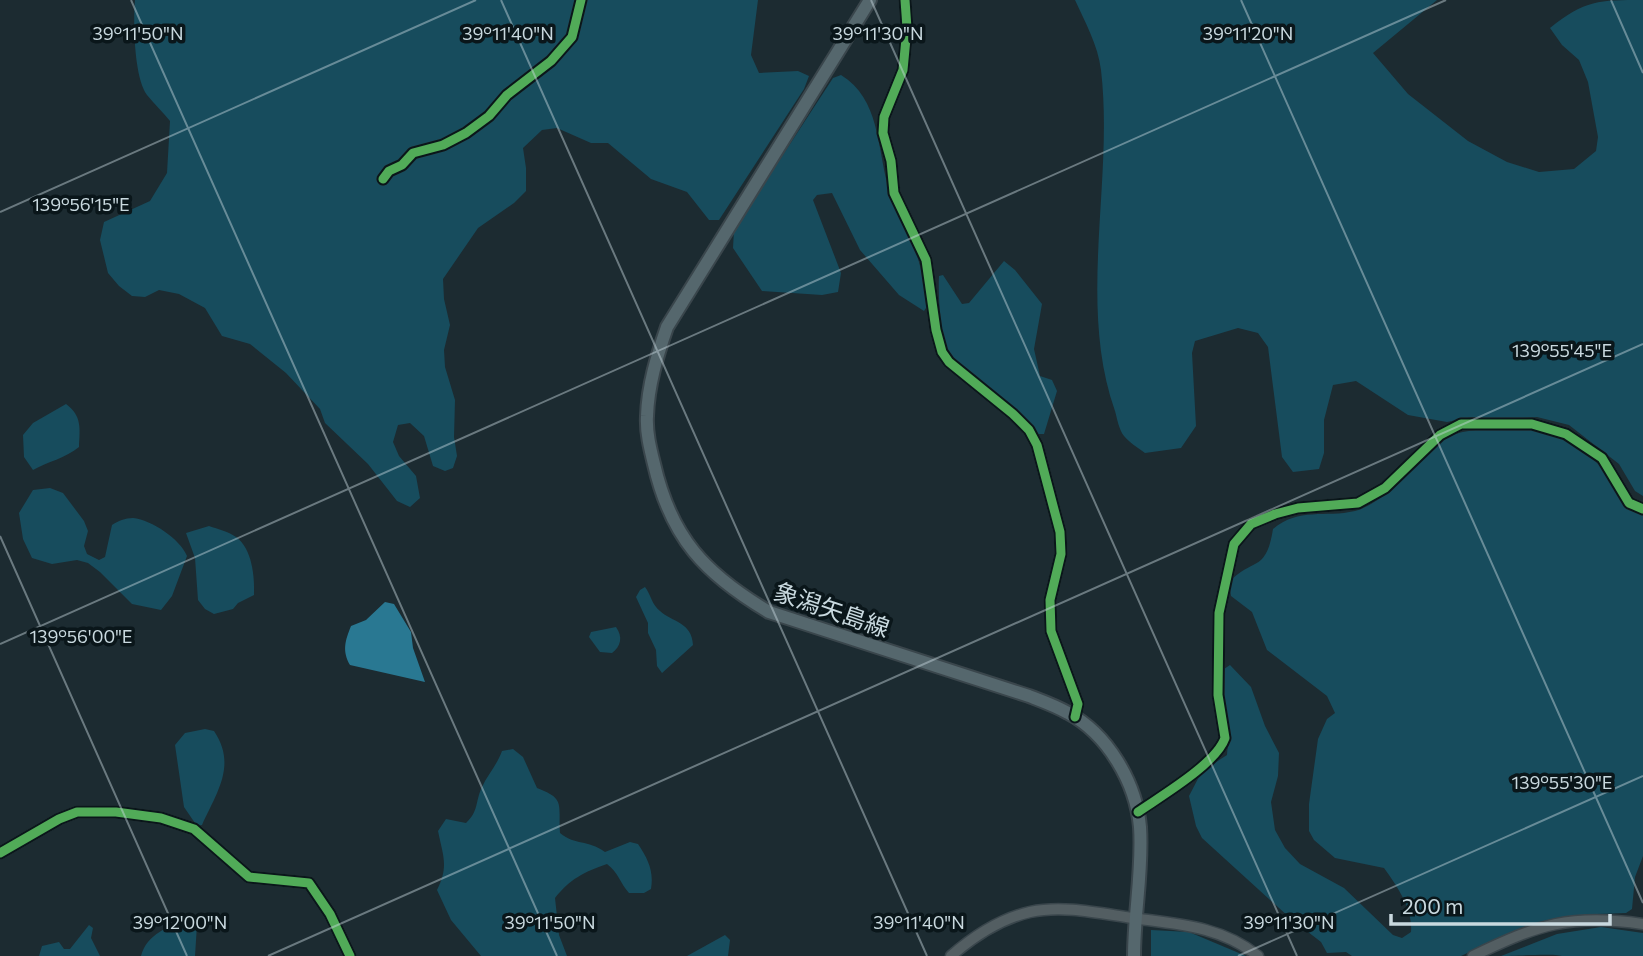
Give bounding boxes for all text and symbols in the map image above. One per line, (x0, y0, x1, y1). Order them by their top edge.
text: 39°11'50"N (93, 22, 184, 44)
text: 39°11'40"N (462, 22, 554, 44)
text: 39°11'30"N (833, 22, 923, 44)
text: 39°11'20"N (1203, 22, 1293, 44)
text: 139°56'15"E (32, 193, 130, 215)
text: 139°55'45"E (1512, 339, 1612, 361)
street label: 象潟矢島線 (771, 576, 893, 642)
text: 139°56'00"E (29, 625, 133, 647)
text: 139°55'30"E (1511, 771, 1613, 793)
scale bar (1391, 883, 1610, 927)
text: 200 m (1402, 893, 1463, 918)
text: 39°12'00"N (133, 911, 227, 933)
text: 39°11'50"N (505, 911, 596, 933)
text: 39°11'40"N (873, 911, 965, 933)
text: 39°11'30"N (1244, 911, 1334, 933)

